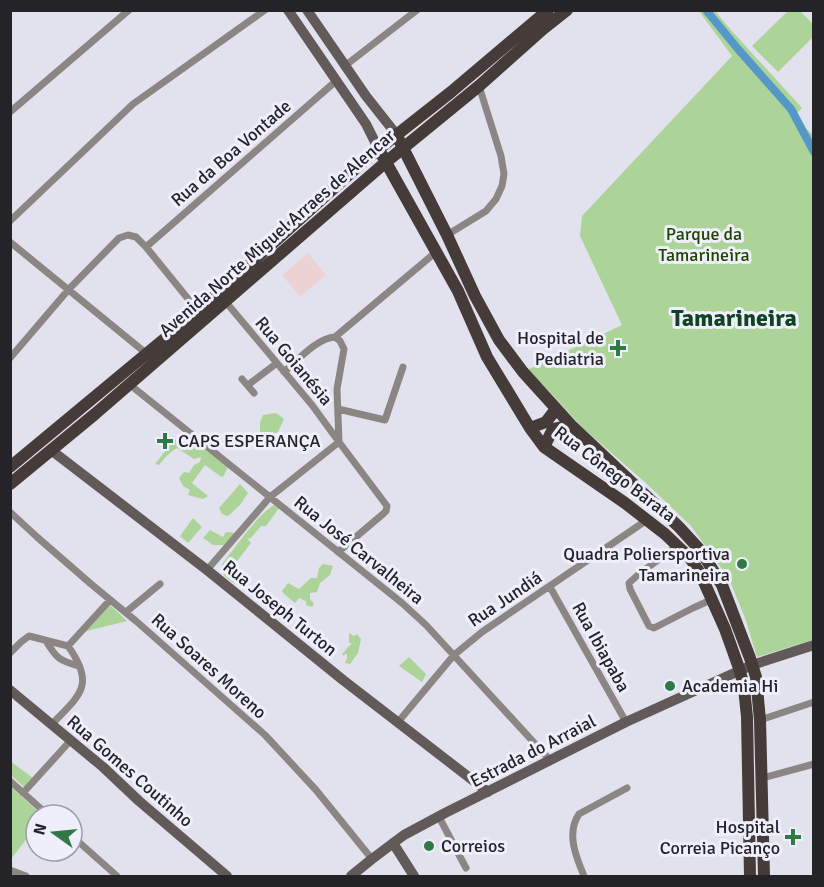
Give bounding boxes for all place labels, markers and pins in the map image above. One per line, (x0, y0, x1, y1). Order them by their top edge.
place label: Hospital de Pediatria (517, 327, 604, 370)
marker: Hospital de Pediatria (609, 339, 627, 357)
place label: CAPS ESPERANÇA (178, 430, 321, 452)
marker: CAPS ESPERANÇA (156, 432, 174, 450)
place label: Quadra Poliersportiva Tamarineira (563, 543, 730, 586)
marker: Quadra Poliersportiva Tamarineira (735, 557, 749, 571)
place label: Academia Hi (682, 675, 778, 697)
marker: Academia Hi (663, 679, 677, 693)
place label: Hospital Correia Picanço (660, 816, 780, 859)
marker: Hospital Correia Picanço (784, 828, 802, 846)
place label: Correios (441, 835, 505, 857)
marker: Correios (422, 839, 436, 853)

